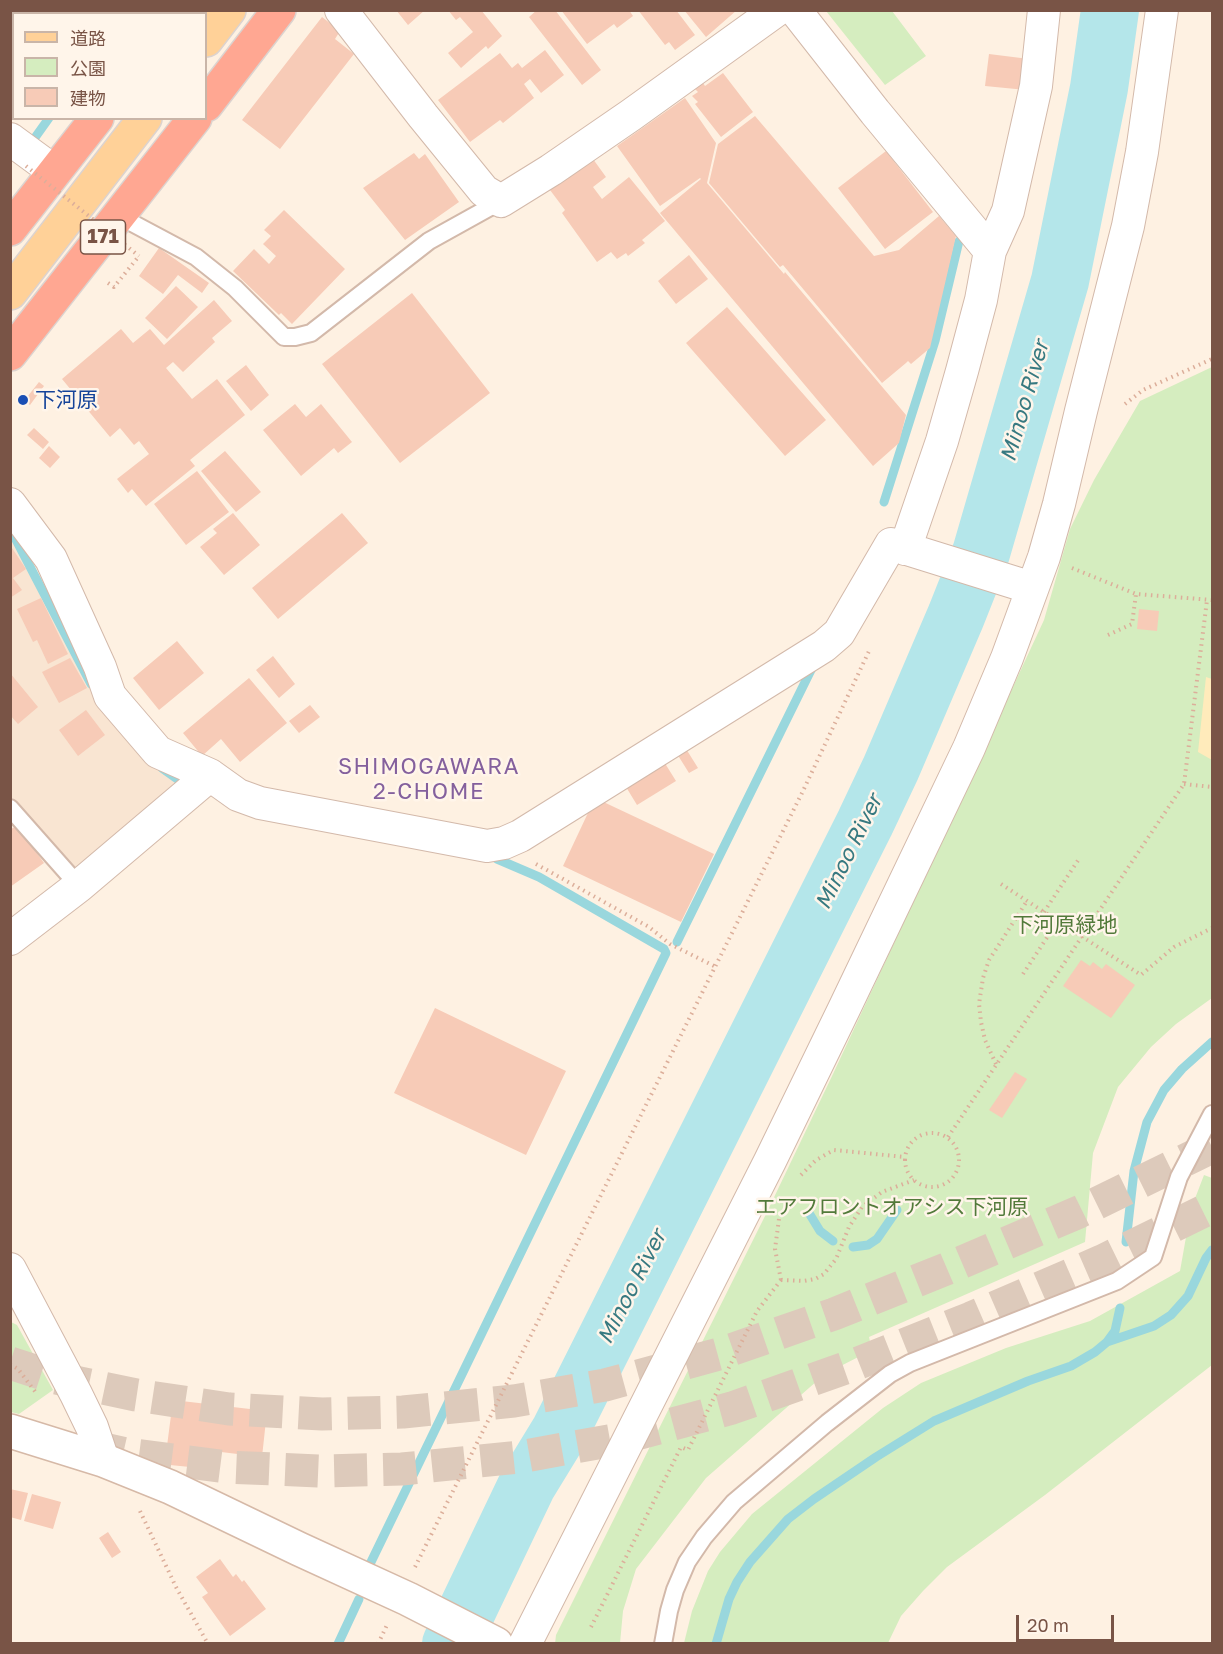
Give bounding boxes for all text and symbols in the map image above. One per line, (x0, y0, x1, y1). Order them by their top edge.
legend (12, 12, 207, 120)
text: 道路 (70, 27, 106, 49)
text: 公園 (70, 57, 106, 79)
text: 建物 (70, 87, 106, 109)
road number: 171 (80, 220, 126, 254)
water label: Minoo River (995, 338, 1055, 464)
place label: 下河原 (35, 387, 98, 413)
marker: 下河原 (16, 393, 30, 407)
district label: SHIMOGAWARA 2-CHOME (338, 754, 520, 806)
water label: Minoo River (810, 790, 888, 914)
park label: 下河原緑地 (1013, 912, 1117, 938)
park label: エアフロントオアシス下河原 (756, 1194, 1028, 1220)
water label: Minoo River (592, 1226, 672, 1348)
scale bar (1019, 1603, 1116, 1641)
text: 20 m (1027, 1614, 1069, 1636)

